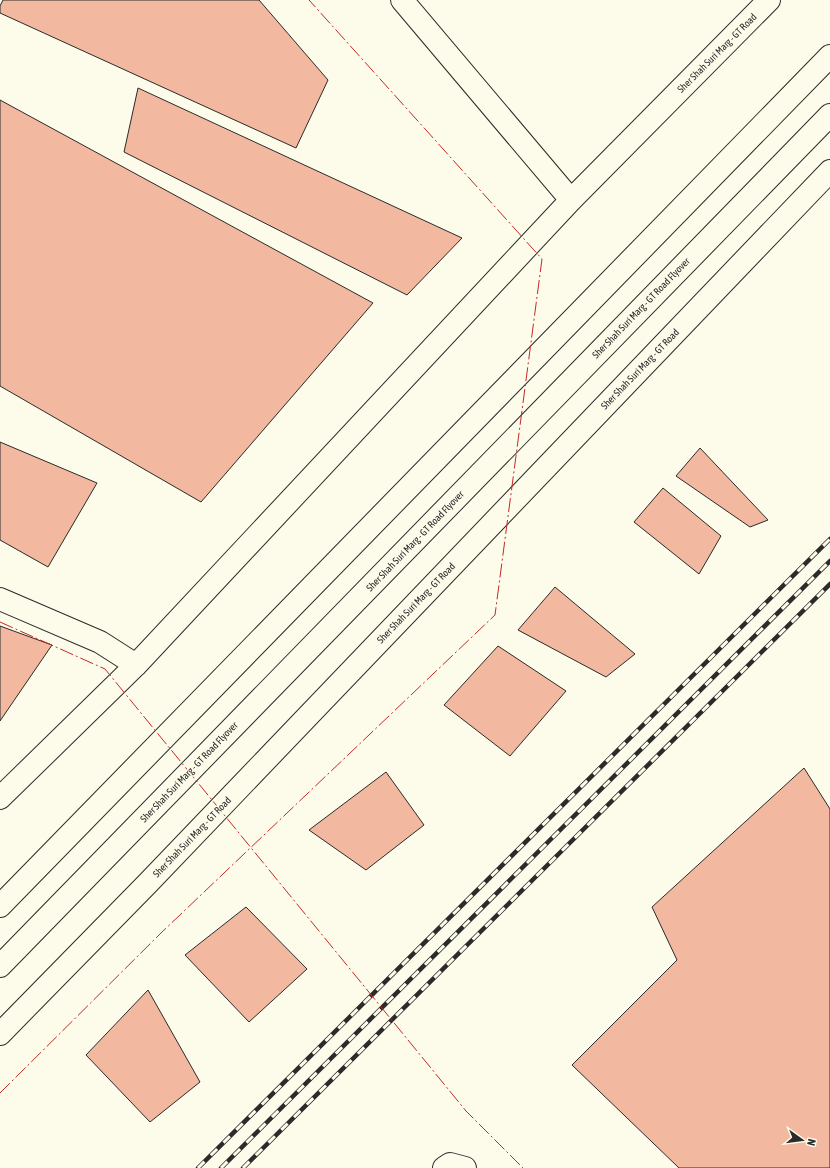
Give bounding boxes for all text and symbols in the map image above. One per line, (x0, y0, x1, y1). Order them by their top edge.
street label: Sher Shah Suri Marg - GT Road (675, 11, 759, 95)
street label: Sher Shah Suri Marg - GT Road Flyover (590, 255, 693, 360)
street label: Sher Shah Suri Marg - GT Road (599, 326, 681, 411)
street label: Sher Shah Suri Marg - GT Road Flyover (364, 488, 467, 593)
street label: Sher Shah Suri Marg - GT Road (375, 560, 457, 645)
street label: Sher Shah Suri Marg - GT Road Flyover (138, 719, 241, 824)
street label: Sher Shah Suri Marg - GT Road (151, 794, 233, 879)
north arrow (782, 1120, 822, 1160)
text: N (805, 1138, 818, 1147)

